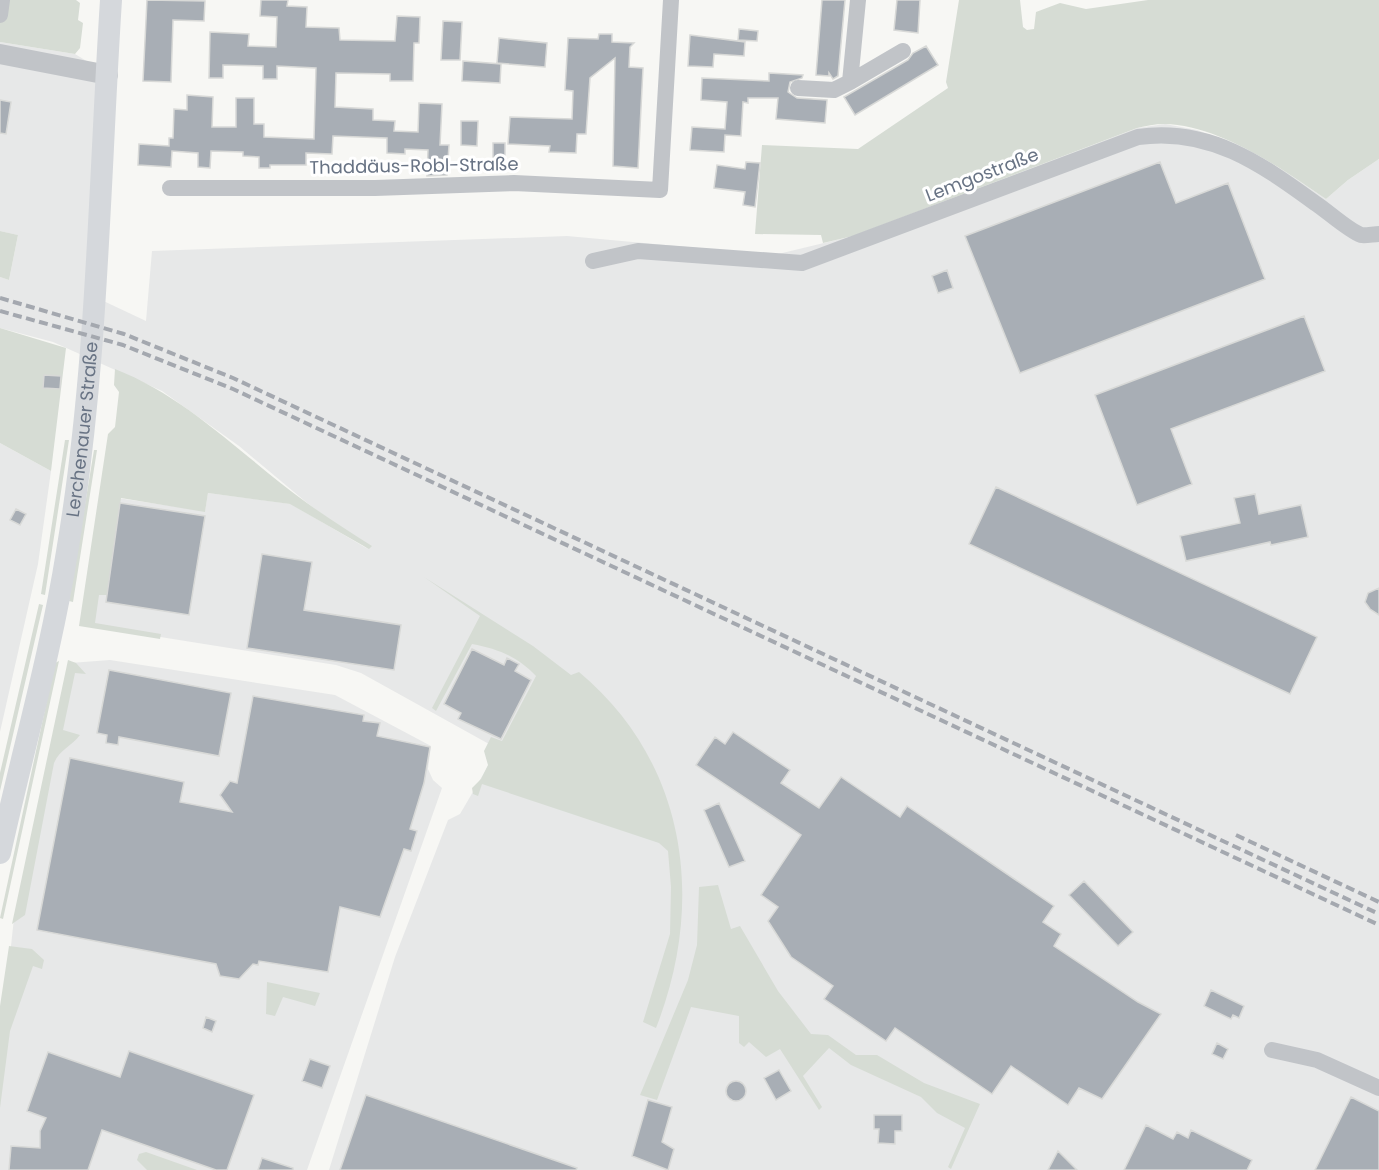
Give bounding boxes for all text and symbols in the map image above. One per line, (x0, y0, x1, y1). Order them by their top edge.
street label: Lemgostraße (922, 141, 1042, 208)
street label: Thaddäus-Robl-Straße (309, 151, 519, 180)
street label: Lerchenauer Straße (60, 341, 104, 519)

